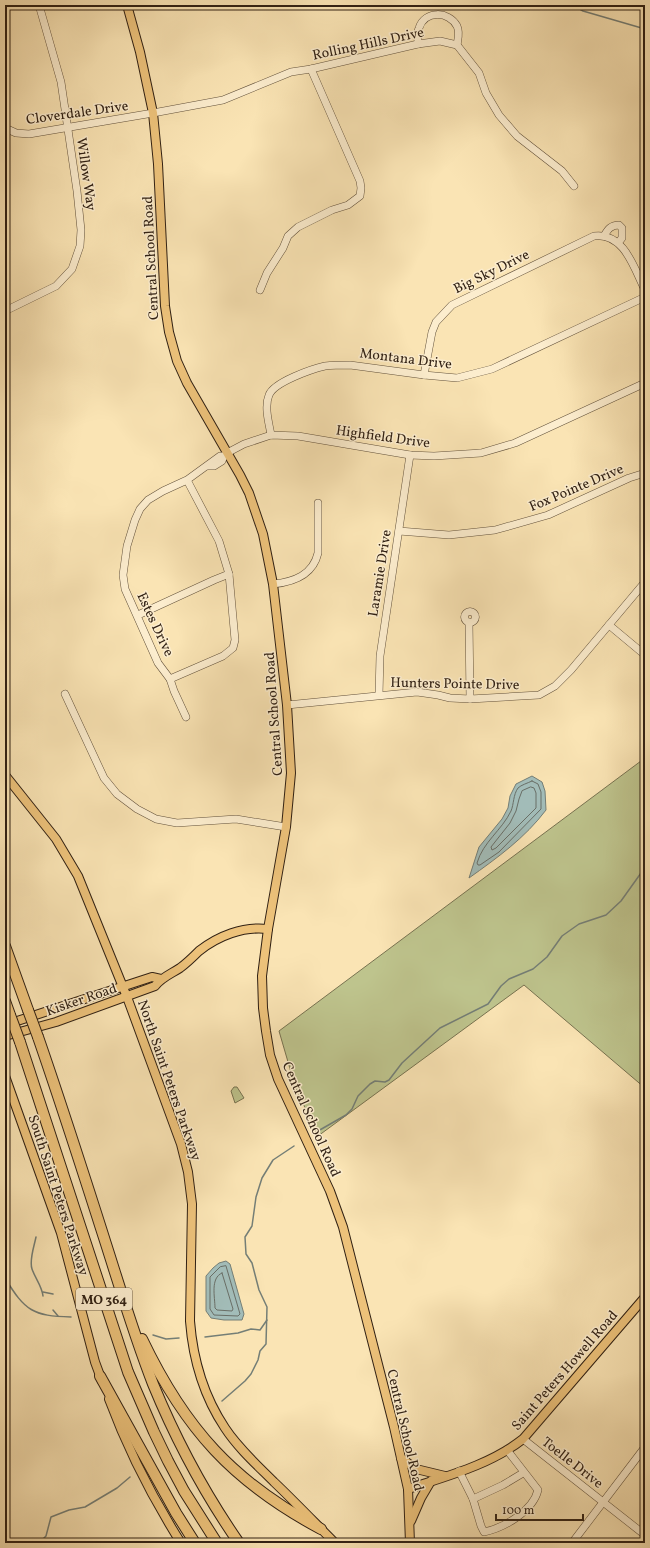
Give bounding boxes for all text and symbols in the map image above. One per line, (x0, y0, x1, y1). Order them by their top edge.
street label: Rolling Hills Drive (311, 23, 426, 66)
street label: Cloverdale Drive (25, 97, 130, 130)
street label: Willow Way (71, 136, 100, 212)
street label: Central School Road (139, 195, 164, 320)
street label: Big Sky Drive (450, 246, 533, 299)
street label: Montana Drive (359, 344, 453, 375)
street label: Highfield Drive (335, 421, 431, 454)
street label: Fox Pointe Drive (527, 460, 627, 517)
street label: Laramie Drive (364, 528, 397, 618)
street label: Estes Drive (131, 589, 178, 660)
street label: Central School Road (261, 651, 288, 777)
street label: Hunters Pointe Drive (390, 674, 520, 695)
street label: Kisker Road (43, 979, 120, 1021)
street label: North Saint Peters Parkway (132, 998, 205, 1164)
street label: Central School Road (277, 1059, 345, 1180)
street label: South Saint Peters Parkway (23, 1113, 93, 1279)
road number: MO 364 (76, 1288, 132, 1310)
street label: Saint Peters Howell Road (508, 1307, 623, 1435)
street label: Central School Road (381, 1368, 428, 1493)
street label: Toelle Drive (537, 1433, 607, 1493)
scale bar (496, 1496, 583, 1522)
text: 100 m (502, 1503, 535, 1519)

